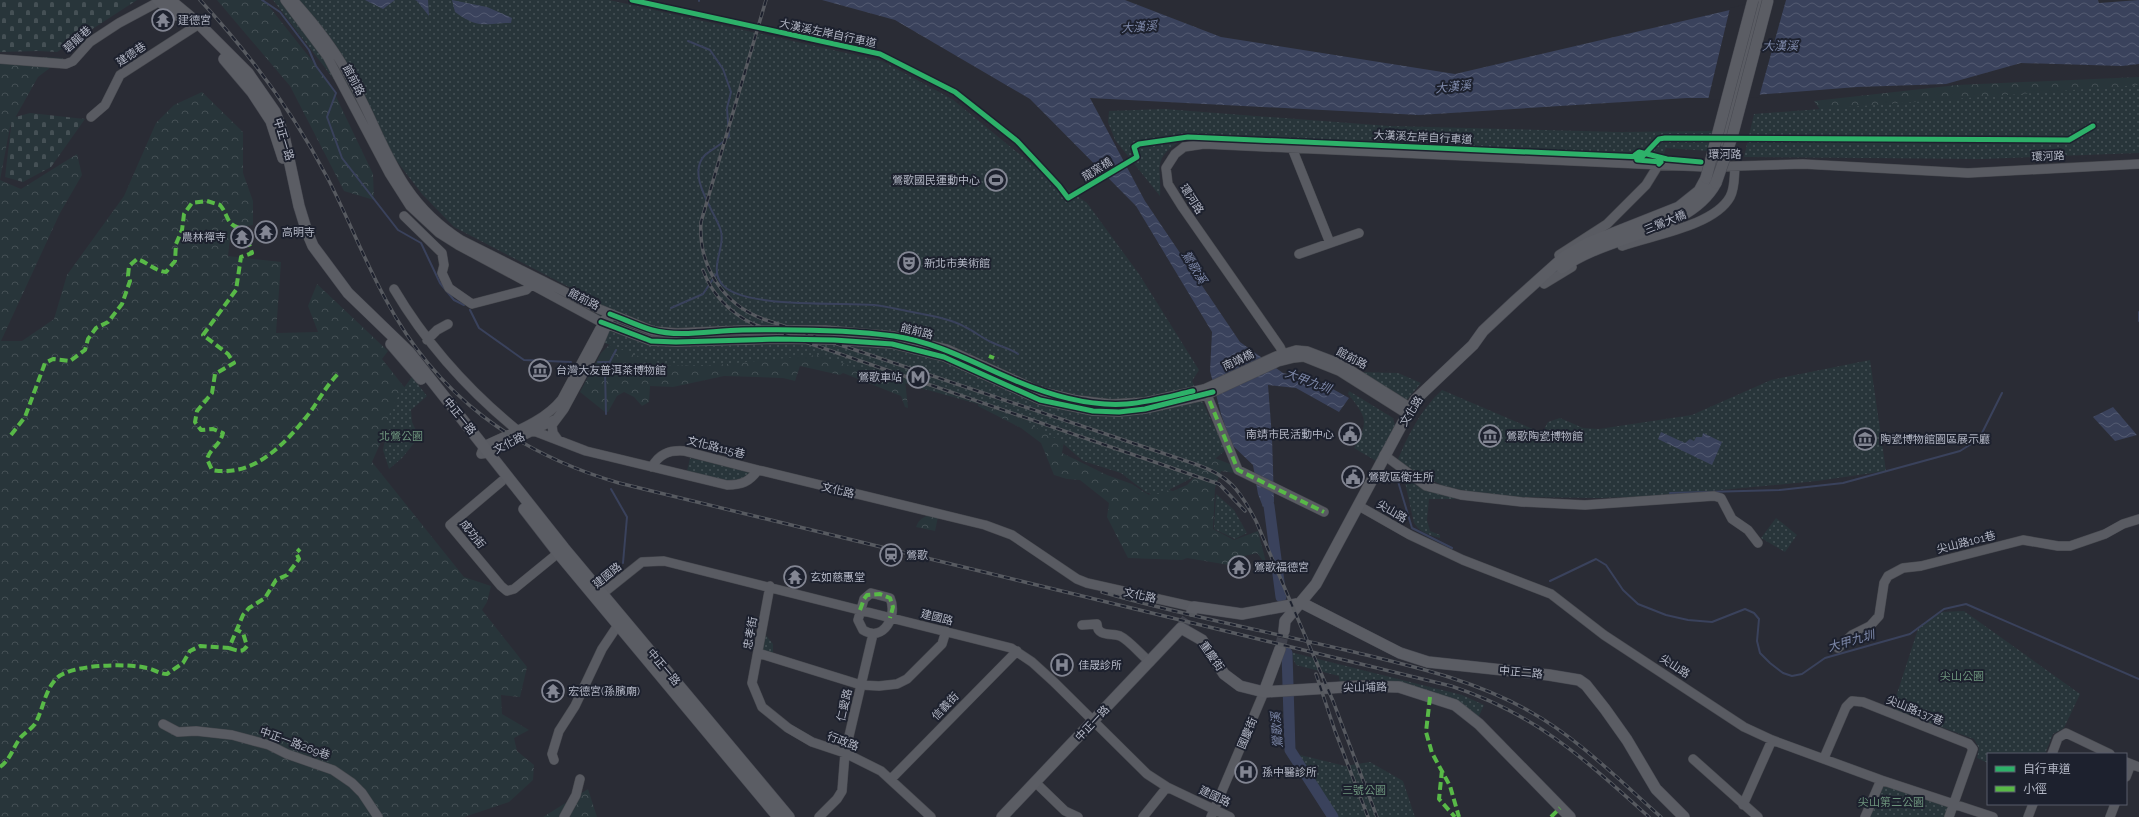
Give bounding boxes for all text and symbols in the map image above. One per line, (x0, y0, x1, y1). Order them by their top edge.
temple icon: 建德宮 (150, 7, 176, 33)
place label: 建德宮 (178, 14, 211, 27)
street label: 大漢溪左岸自行車道 (778, 17, 878, 50)
water label: 大漢溪 (1121, 19, 1159, 35)
street label: 碧龍巷 (61, 24, 94, 55)
water label: 大漢溪 (1762, 39, 1800, 53)
street label: 建德巷 (114, 40, 149, 69)
street label: 館前路 (340, 63, 367, 98)
water label: 大漢溪 (1434, 78, 1474, 96)
street label: 中正一路 (271, 116, 296, 162)
street label: 大漢溪左岸自行車道 (1373, 128, 1473, 147)
street label: 環河路 (1709, 148, 1742, 161)
street label: 環河路 (2031, 149, 2065, 164)
street label: 龍窯橋 (1080, 155, 1115, 183)
sports icon: 鶯歌國民運動中心 (983, 167, 1009, 193)
place label: 鶯歌國民運動中心 (892, 174, 980, 187)
street label: 環河路 (1177, 182, 1206, 217)
street label: 三鶯大橋 (1642, 208, 1688, 237)
temple icon: 高明寺 (253, 219, 279, 245)
temple icon: 農林禪寺 (229, 224, 255, 250)
place label: 高明寺 (282, 226, 315, 239)
place label: 農林禪寺 (182, 231, 226, 244)
water label: 鶯歌溪 (1179, 248, 1210, 288)
theatre icon: 新北市美術館 (896, 250, 922, 276)
place label: 新北市美術館 (924, 257, 990, 270)
street label: 館前路 (566, 286, 601, 313)
street label: 館前路 (899, 321, 934, 342)
street label: 館前路 (1334, 345, 1369, 372)
street label: 南靖橋 (1221, 348, 1256, 373)
museum icon: 台灣大友普洱茶博物館 (527, 357, 553, 383)
place label: 台灣大友普洱茶博物館 (556, 364, 666, 377)
metro station icon: 鶯歌車站 (905, 364, 931, 390)
water label: 大甲九圳 (1283, 366, 1335, 397)
place label: 鶯歌車站 (858, 371, 902, 384)
street label: 文化路 (1397, 394, 1426, 429)
street label: 中正一路 (441, 395, 479, 438)
public building icon: 南靖市民活動中心 (1337, 421, 1363, 447)
museum icon: 鶯歌陶瓷博物館 (1477, 423, 1503, 449)
museum icon: 陶瓷博物館園區展示廳 (1852, 426, 1878, 452)
place label: 南靖市民活動中心 (1246, 428, 1334, 441)
park label: 北鶯公園 (379, 430, 423, 443)
street label: 文化路 (492, 430, 527, 457)
place label: 鶯歌陶瓷博物館 (1506, 430, 1583, 443)
place label: 陶瓷博物館園區展示廳 (1880, 433, 1990, 446)
street label: 文化路115巷 (685, 434, 746, 461)
public building icon: 鶯歌區衛生所 (1340, 464, 1366, 490)
place label: 鶯歌區衛生所 (1368, 471, 1434, 484)
street label: 文化路 (820, 480, 855, 501)
street label: 尖山路 (1374, 498, 1409, 525)
street label: 成功街 (457, 517, 488, 551)
street label: 尖山路101巷 (1935, 529, 1997, 556)
station icon: 鶯歌 (878, 542, 904, 568)
place label: 鶯歌 (906, 549, 928, 562)
temple icon: 鶯歌福德宮 (1226, 554, 1252, 580)
street label: 建國路 (590, 560, 624, 591)
place label: 鶯歌福德宮 (1254, 561, 1309, 574)
temple icon: 玄如慈惠堂 (782, 564, 808, 590)
place label: 玄如慈惠堂 (810, 571, 865, 584)
street label: 文化路 (1122, 586, 1157, 605)
street label: 建國路 (919, 607, 954, 628)
street label: 忠孝街 (741, 616, 760, 650)
water label: 大甲九圳 (1826, 627, 1878, 654)
street label: 重慶街 (1197, 639, 1226, 674)
street label: 中正一路 (644, 646, 683, 688)
hospital icon: 佳晟診所 (1049, 652, 1075, 678)
street label: 尖山路 (1657, 652, 1692, 681)
place label: 佳晟診所 (1078, 659, 1122, 672)
street label: 中正二路 (1498, 664, 1543, 681)
park label: 尖山公園 (1940, 670, 1984, 683)
temple icon: 宏德宮(孫臏廟) (540, 678, 566, 704)
street label: 尖山埔路 (1343, 681, 1387, 694)
place label: 宏德宮(孫臏廟) (568, 685, 640, 698)
street label: 仁愛路 (834, 688, 855, 723)
street label: 信義街 (929, 690, 961, 723)
street label: 尖山路137巷 (1884, 693, 1945, 728)
street label: 中正一路 (1073, 703, 1112, 744)
water label: 鶯歌溪 (1269, 710, 1285, 748)
street label: 國慶街 (1235, 715, 1260, 751)
street label: 中正一路269巷 (258, 725, 332, 762)
street label: 行政路 (825, 730, 861, 753)
legend (1987, 753, 2127, 805)
hospital icon: 孫中醫診所 (1233, 759, 1259, 785)
text: 自行車道 (2023, 762, 2071, 776)
place label: 孫中醫診所 (1262, 766, 1317, 779)
text: 小徑 (2023, 782, 2047, 796)
street label: 建國路 (1197, 784, 1232, 809)
park label: 三號公園 (1342, 784, 1386, 797)
park label: 尖山第二公園 (1858, 796, 1924, 809)

